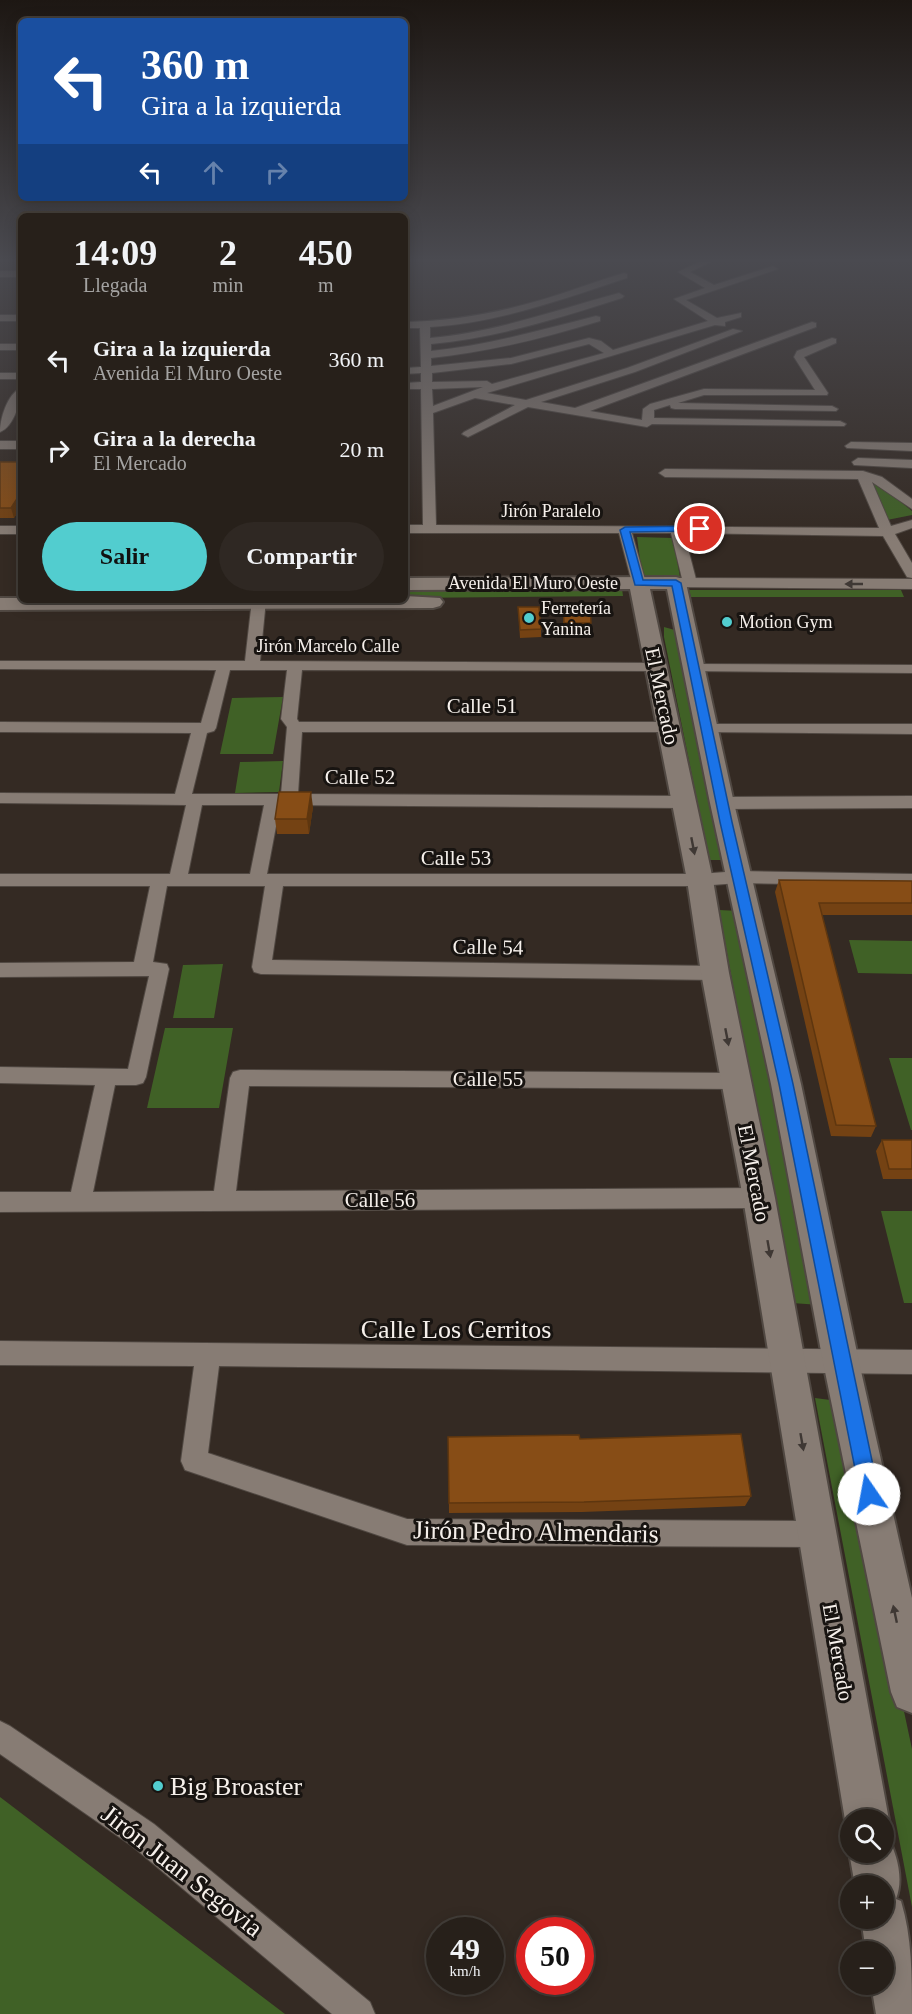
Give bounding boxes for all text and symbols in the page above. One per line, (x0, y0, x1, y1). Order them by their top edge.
icon: left (42, 42, 120, 120)
text: 360 m (141, 42, 250, 88)
text: Gira a la izquierda (141, 91, 341, 121)
icon: left (134, 156, 167, 189)
icon: ahead (197, 156, 230, 189)
icon: right (260, 156, 293, 189)
text: 14:09 (73, 233, 157, 273)
text: 2 (219, 233, 237, 273)
text: 450 (299, 233, 353, 273)
text: Llegada (83, 274, 147, 296)
text: min (212, 274, 244, 296)
text: m (318, 274, 334, 296)
text: Gira a la izquierda (93, 336, 271, 361)
icon: left (42, 344, 75, 377)
text: 360 m (328, 347, 384, 372)
text: Avenida El Muro Oeste (93, 362, 282, 384)
text: Gira a la derecha (93, 426, 256, 451)
icon: right (42, 434, 75, 467)
text: 20 m (339, 437, 384, 462)
text: El Mercado (93, 452, 187, 474)
street label: Jirón Paralelo (501, 501, 601, 521)
pin (674, 503, 725, 554)
icon: arrive (683, 512, 716, 545)
button: Salir (42, 522, 207, 591)
button: Compartir (219, 522, 384, 591)
street label: Avenida El Muro Oeste (448, 573, 618, 593)
one-way arrow (844, 579, 863, 589)
place label: Ferretería Yanina (541, 598, 611, 639)
marker: Ferretería Yanina (522, 611, 536, 625)
place label: Motion Gym (739, 612, 833, 632)
marker: Motion Gym (720, 615, 734, 629)
street label: Jirón Marcelo Calle (257, 636, 399, 656)
street label: El Mercado (640, 645, 684, 747)
street label: Calle 51 (447, 694, 517, 718)
street label: Calle 52 (325, 765, 395, 789)
one-way arrow (689, 836, 698, 855)
street label: Calle 53 (421, 846, 491, 870)
street label: Calle 54 (453, 934, 524, 960)
one-way arrow (723, 1028, 732, 1047)
street label: Calle 55 (453, 1067, 523, 1091)
street label: El Mercado (733, 1122, 775, 1224)
street label: Calle 56 (345, 1188, 415, 1212)
one-way arrow (764, 1240, 773, 1259)
street label: Calle Los Cerritos (361, 1315, 551, 1344)
one-way arrow (798, 1432, 807, 1451)
position arrow (837, 1462, 901, 1526)
street label: Jirón Pedro Almendaris (413, 1515, 659, 1549)
street label: El Mercado (818, 1601, 858, 1703)
one-way arrow (890, 1604, 899, 1623)
place label: Big Broaster (170, 1772, 302, 1801)
marker: Big Broaster (151, 1779, 165, 1793)
street label: Jirón Juan Segovia (96, 1799, 269, 1943)
map controls (840, 1809, 894, 1995)
button: search (840, 1809, 894, 1863)
button: + (840, 1875, 894, 1929)
speed limit sign: 50 (516, 1917, 594, 1995)
text: 49 (450, 1932, 480, 1965)
button: − (840, 1941, 894, 1995)
text: km/h (450, 1963, 480, 1979)

